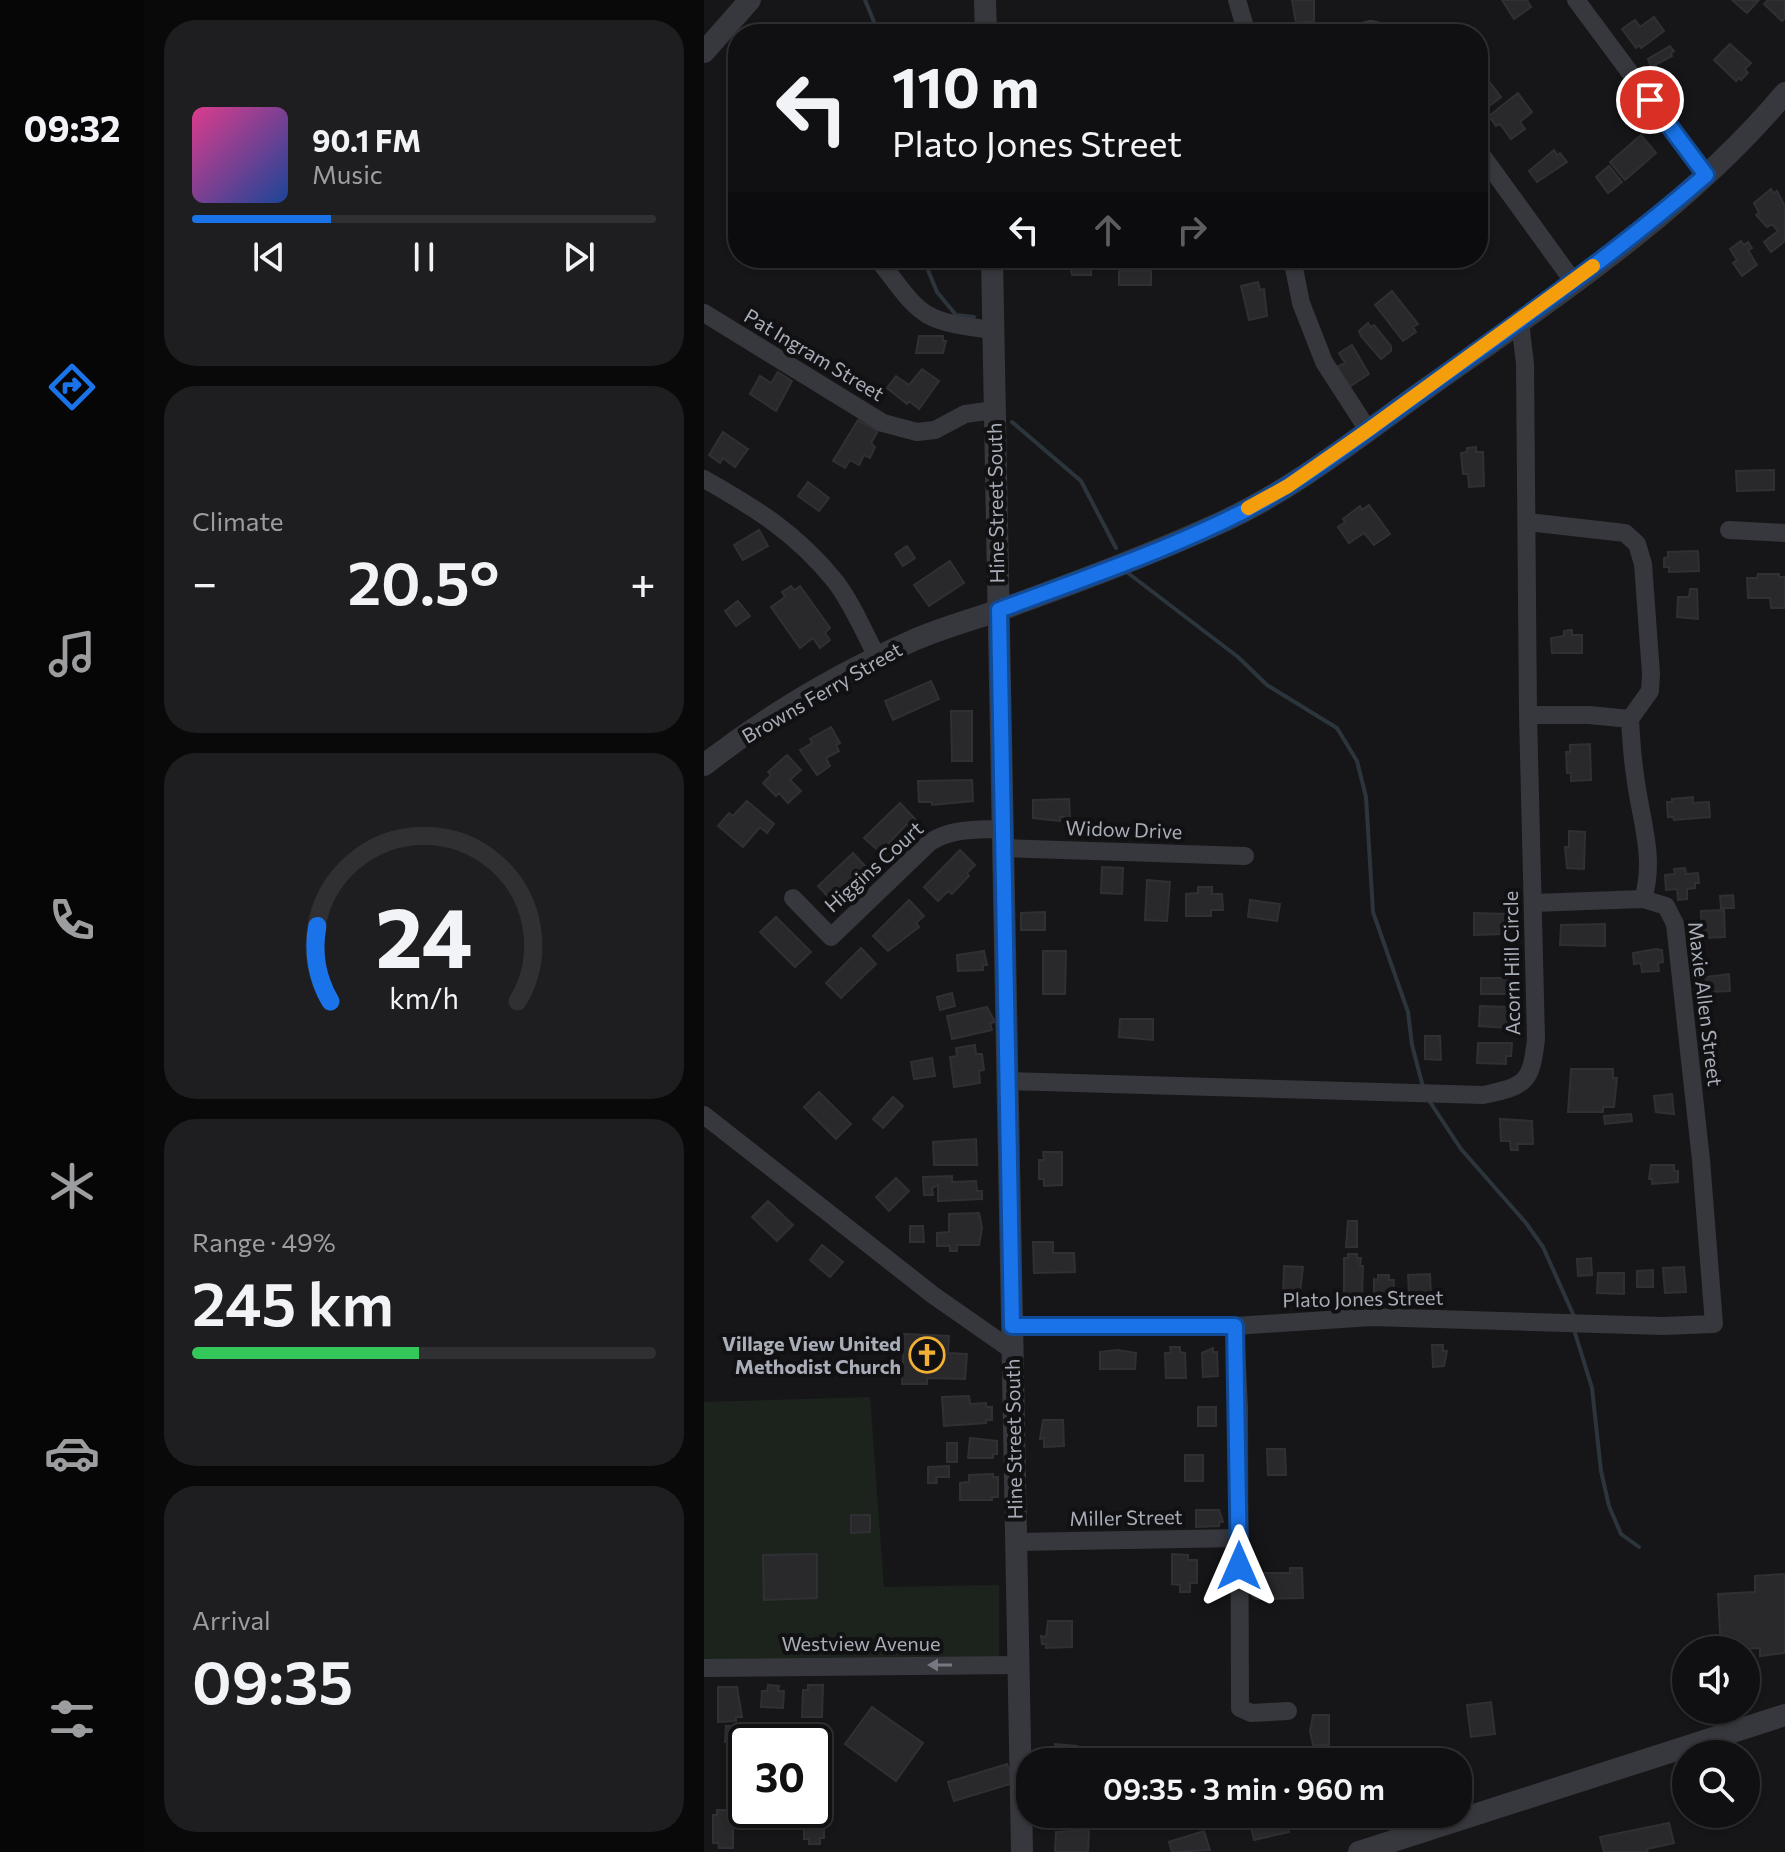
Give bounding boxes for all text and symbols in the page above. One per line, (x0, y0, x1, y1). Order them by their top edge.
text: 110 m (892, 51, 1039, 120)
icon: left (760, 56, 864, 160)
pin (1616, 66, 1684, 134)
icon: arrive (1628, 78, 1672, 122)
text: 09:32 (24, 105, 120, 149)
text: Plato Jones Street (892, 120, 1182, 164)
text: 90.1 FM (312, 121, 421, 158)
text: Music (312, 158, 383, 189)
icon: left (1002, 208, 1046, 252)
icon: ahead (1086, 208, 1130, 252)
icon: right (1170, 208, 1214, 252)
icon: previous (247, 235, 291, 279)
icon: pause (402, 235, 446, 279)
icon: next (557, 235, 601, 279)
street label: Pat Ingram Street (740, 303, 889, 405)
icon: directions (44, 359, 100, 415)
street label: Hine Street South (982, 422, 1008, 584)
text: Climate (192, 505, 284, 536)
text: 20.5° (348, 544, 500, 617)
text: − (192, 554, 217, 608)
text: + (630, 554, 656, 608)
icon: music (44, 626, 100, 682)
street label: Browns Ferry Street (737, 637, 906, 748)
street label: Widow Drive (1065, 815, 1183, 843)
street label: Higgins Court (819, 816, 928, 917)
text: 24 (375, 883, 473, 985)
street label: Acorn Hill Circle (1498, 891, 1524, 1036)
icon: phone (44, 892, 100, 948)
street label: Maxie Allen Street (1684, 920, 1728, 1088)
text: km/h (389, 980, 459, 1015)
icon: climate (44, 1158, 100, 1214)
text: Range · 49% (192, 1226, 336, 1257)
text: 245 km (192, 1265, 394, 1338)
street label: Plato Jones Street (1282, 1285, 1444, 1311)
place label: Village View United Methodist Church (722, 1331, 901, 1378)
church icon: Village View United Methodist Church (908, 1336, 946, 1374)
street label: Hine Street South (1000, 1358, 1026, 1520)
icon: car (44, 1425, 100, 1481)
street label: Miller Street (1069, 1504, 1183, 1530)
position arrow (1197, 1524, 1281, 1608)
text: Arrival (192, 1604, 271, 1635)
street label: Westview Avenue (781, 1631, 941, 1655)
map controls (1672, 1636, 1760, 1828)
button: sound (1672, 1636, 1760, 1724)
text: 09:35 (192, 1643, 353, 1716)
one-way arrow (927, 1659, 952, 1672)
icon: filters (44, 1691, 100, 1747)
speed limit sign: 30 (728, 1724, 832, 1828)
button: search (1672, 1740, 1760, 1828)
text: 09:35 · 3 min · 960 m (1103, 1769, 1385, 1806)

